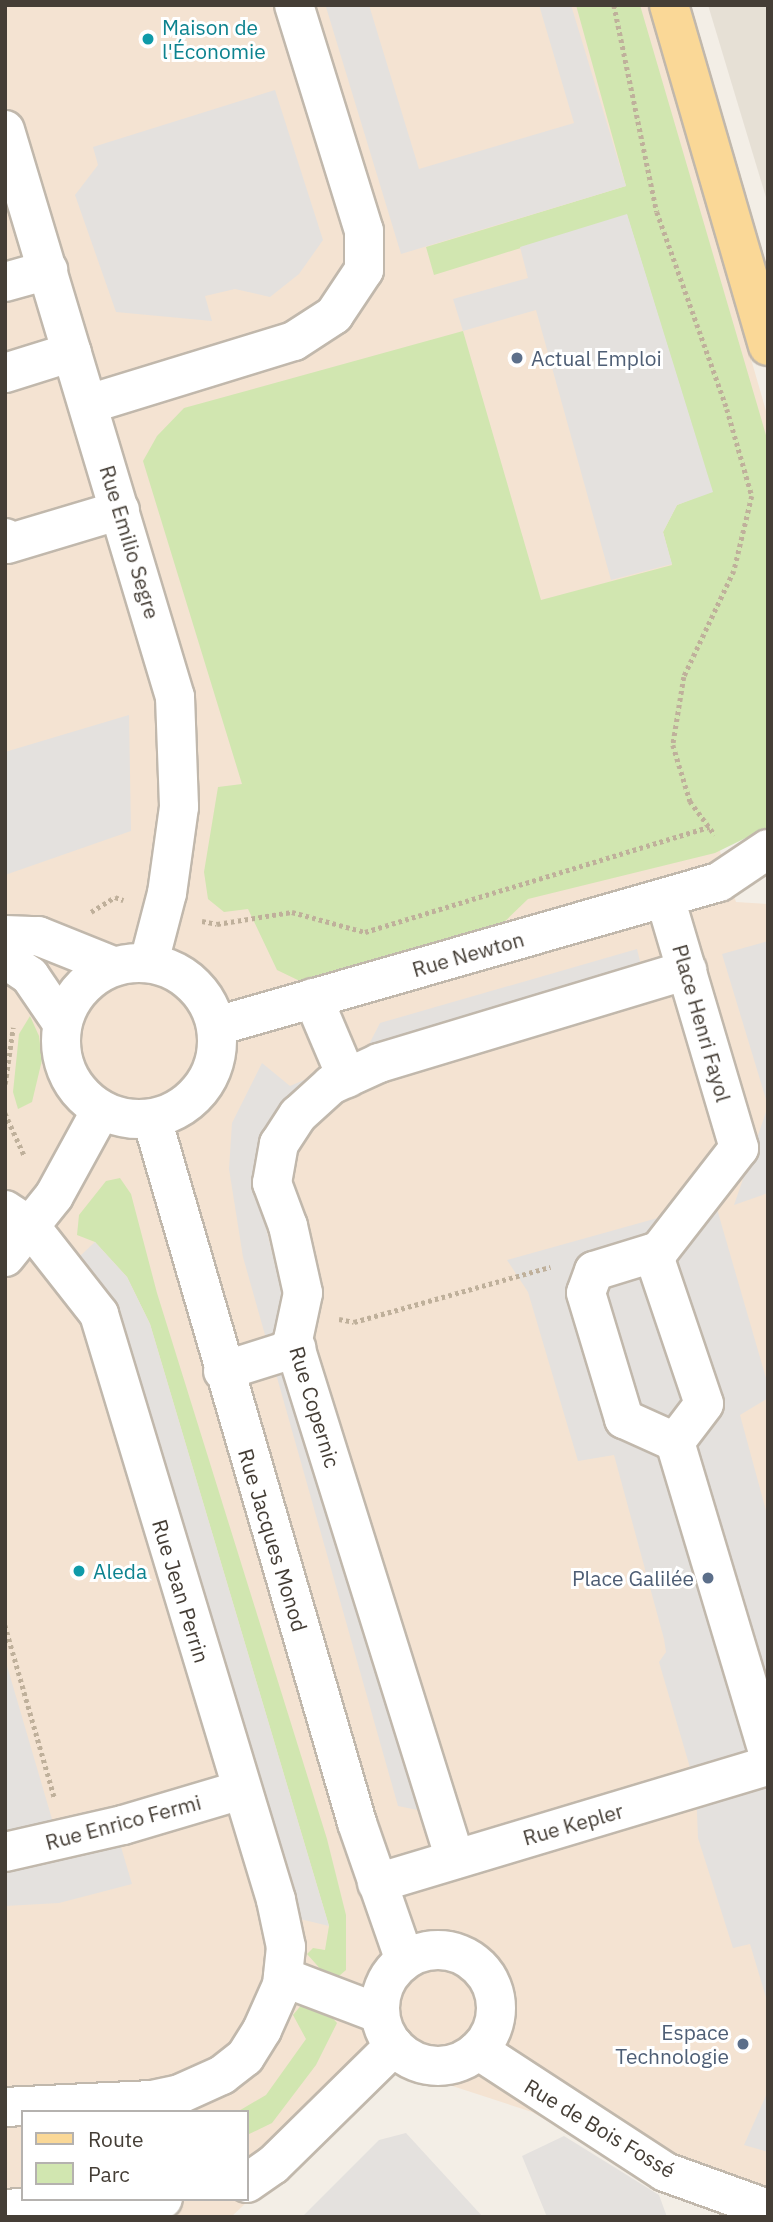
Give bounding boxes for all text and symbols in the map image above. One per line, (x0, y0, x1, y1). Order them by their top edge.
place label: Maison de l'Économie (162, 14, 266, 64)
marker: Maison de l'Économie (140, 31, 156, 47)
place label: Actual Emploi (531, 345, 662, 371)
marker: Actual Emploi (509, 350, 525, 366)
street label: Rue Emilio Segre (95, 462, 165, 622)
street label: Rue Newton (409, 926, 527, 982)
street label: Place Henri Fayol (667, 941, 737, 1105)
street label: Rue Copernic (285, 1343, 345, 1471)
street label: Rue Jacques Monod (233, 1446, 313, 1634)
street label: Rue Jean Perrin (147, 1516, 215, 1666)
place label: Aleda (93, 1558, 147, 1584)
marker: Aleda (71, 1563, 87, 1579)
place label: Place Galilée (572, 1565, 694, 1591)
marker: Place Galilée (700, 1570, 716, 1586)
street label: Rue Enrico Fermi (42, 1789, 204, 1855)
street label: Rue Kepler (520, 1798, 626, 1850)
place label: Espace Technologie (615, 2019, 729, 2069)
marker: Espace Technologie (735, 2036, 751, 2052)
street label: Rue de Bois Fossé (520, 2073, 680, 2183)
legend (21, 2110, 248, 2201)
text: Route (88, 2125, 144, 2153)
text: Parc (88, 2160, 130, 2188)

